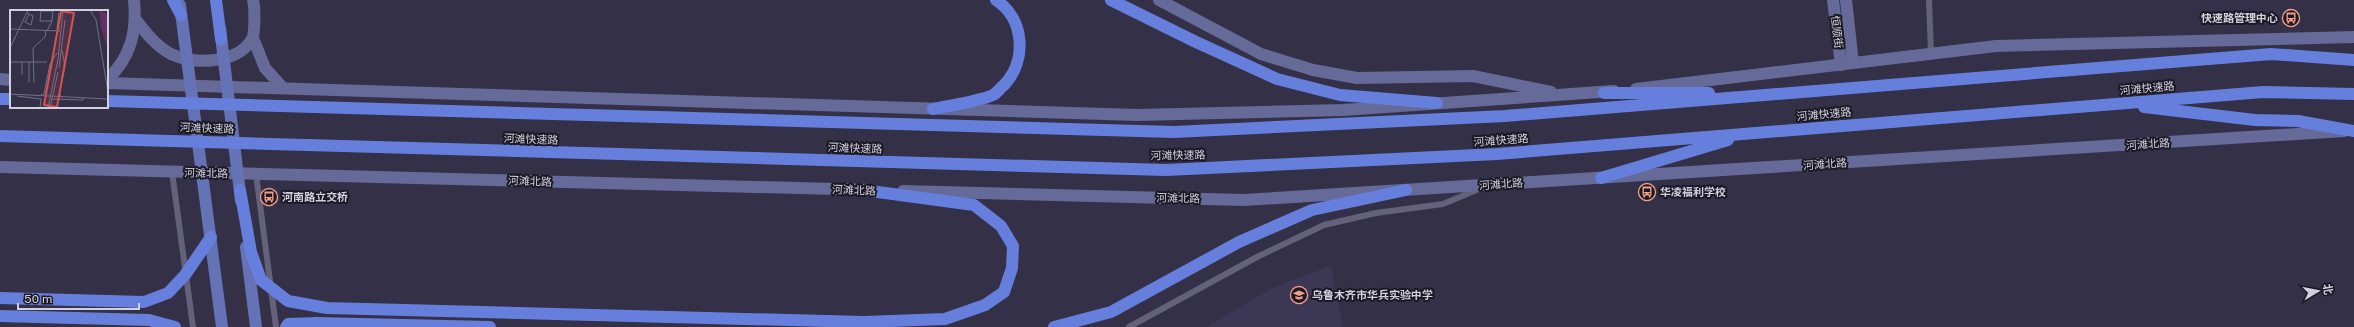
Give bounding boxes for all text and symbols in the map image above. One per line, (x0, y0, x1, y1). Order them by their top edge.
bus stop icon: 快速路管理中心 (2281, 8, 2301, 28)
inset map (10, 10, 108, 108)
place label: 快速路管理中心 (2201, 12, 2278, 24)
street label: 恒顺街 (1829, 15, 1845, 49)
street label: 河滩快速路 (2119, 80, 2175, 96)
street label: 河滩快速路 (1796, 106, 1852, 122)
street label: 河滩快速路 (179, 121, 235, 135)
street label: 河滩快速路 (503, 132, 559, 146)
street label: 河滩快速路 (1473, 132, 1529, 148)
street label: 河滩北路 (2126, 136, 2170, 152)
street label: 河滩快速路 (827, 141, 883, 155)
street label: 河滩快速路 (1150, 149, 1206, 161)
street label: 河滩北路 (1803, 156, 1847, 172)
street label: 河滩北路 (184, 167, 228, 179)
street label: 河滩北路 (508, 174, 552, 188)
street label: 河滩北路 (1479, 176, 1523, 192)
bus stop icon: 华凌福利学校 (1637, 182, 1657, 202)
street label: 河滩北路 (832, 183, 876, 197)
place label: 华凌福利学校 (1660, 186, 1726, 198)
bus stop icon: 河南路立交桥 (259, 187, 279, 207)
place label: 河南路立交桥 (282, 191, 348, 203)
street label: 河滩北路 (1156, 192, 1200, 204)
north arrow (2298, 271, 2338, 311)
text: 北 (2321, 283, 2335, 296)
scale bar (18, 285, 139, 311)
school or university icon: 乌鲁木齐市华兵实验中学 (1289, 285, 1309, 305)
place label: 乌鲁木齐市华兵实验中学 (1312, 289, 1433, 301)
text: 50 m (24, 292, 52, 306)

